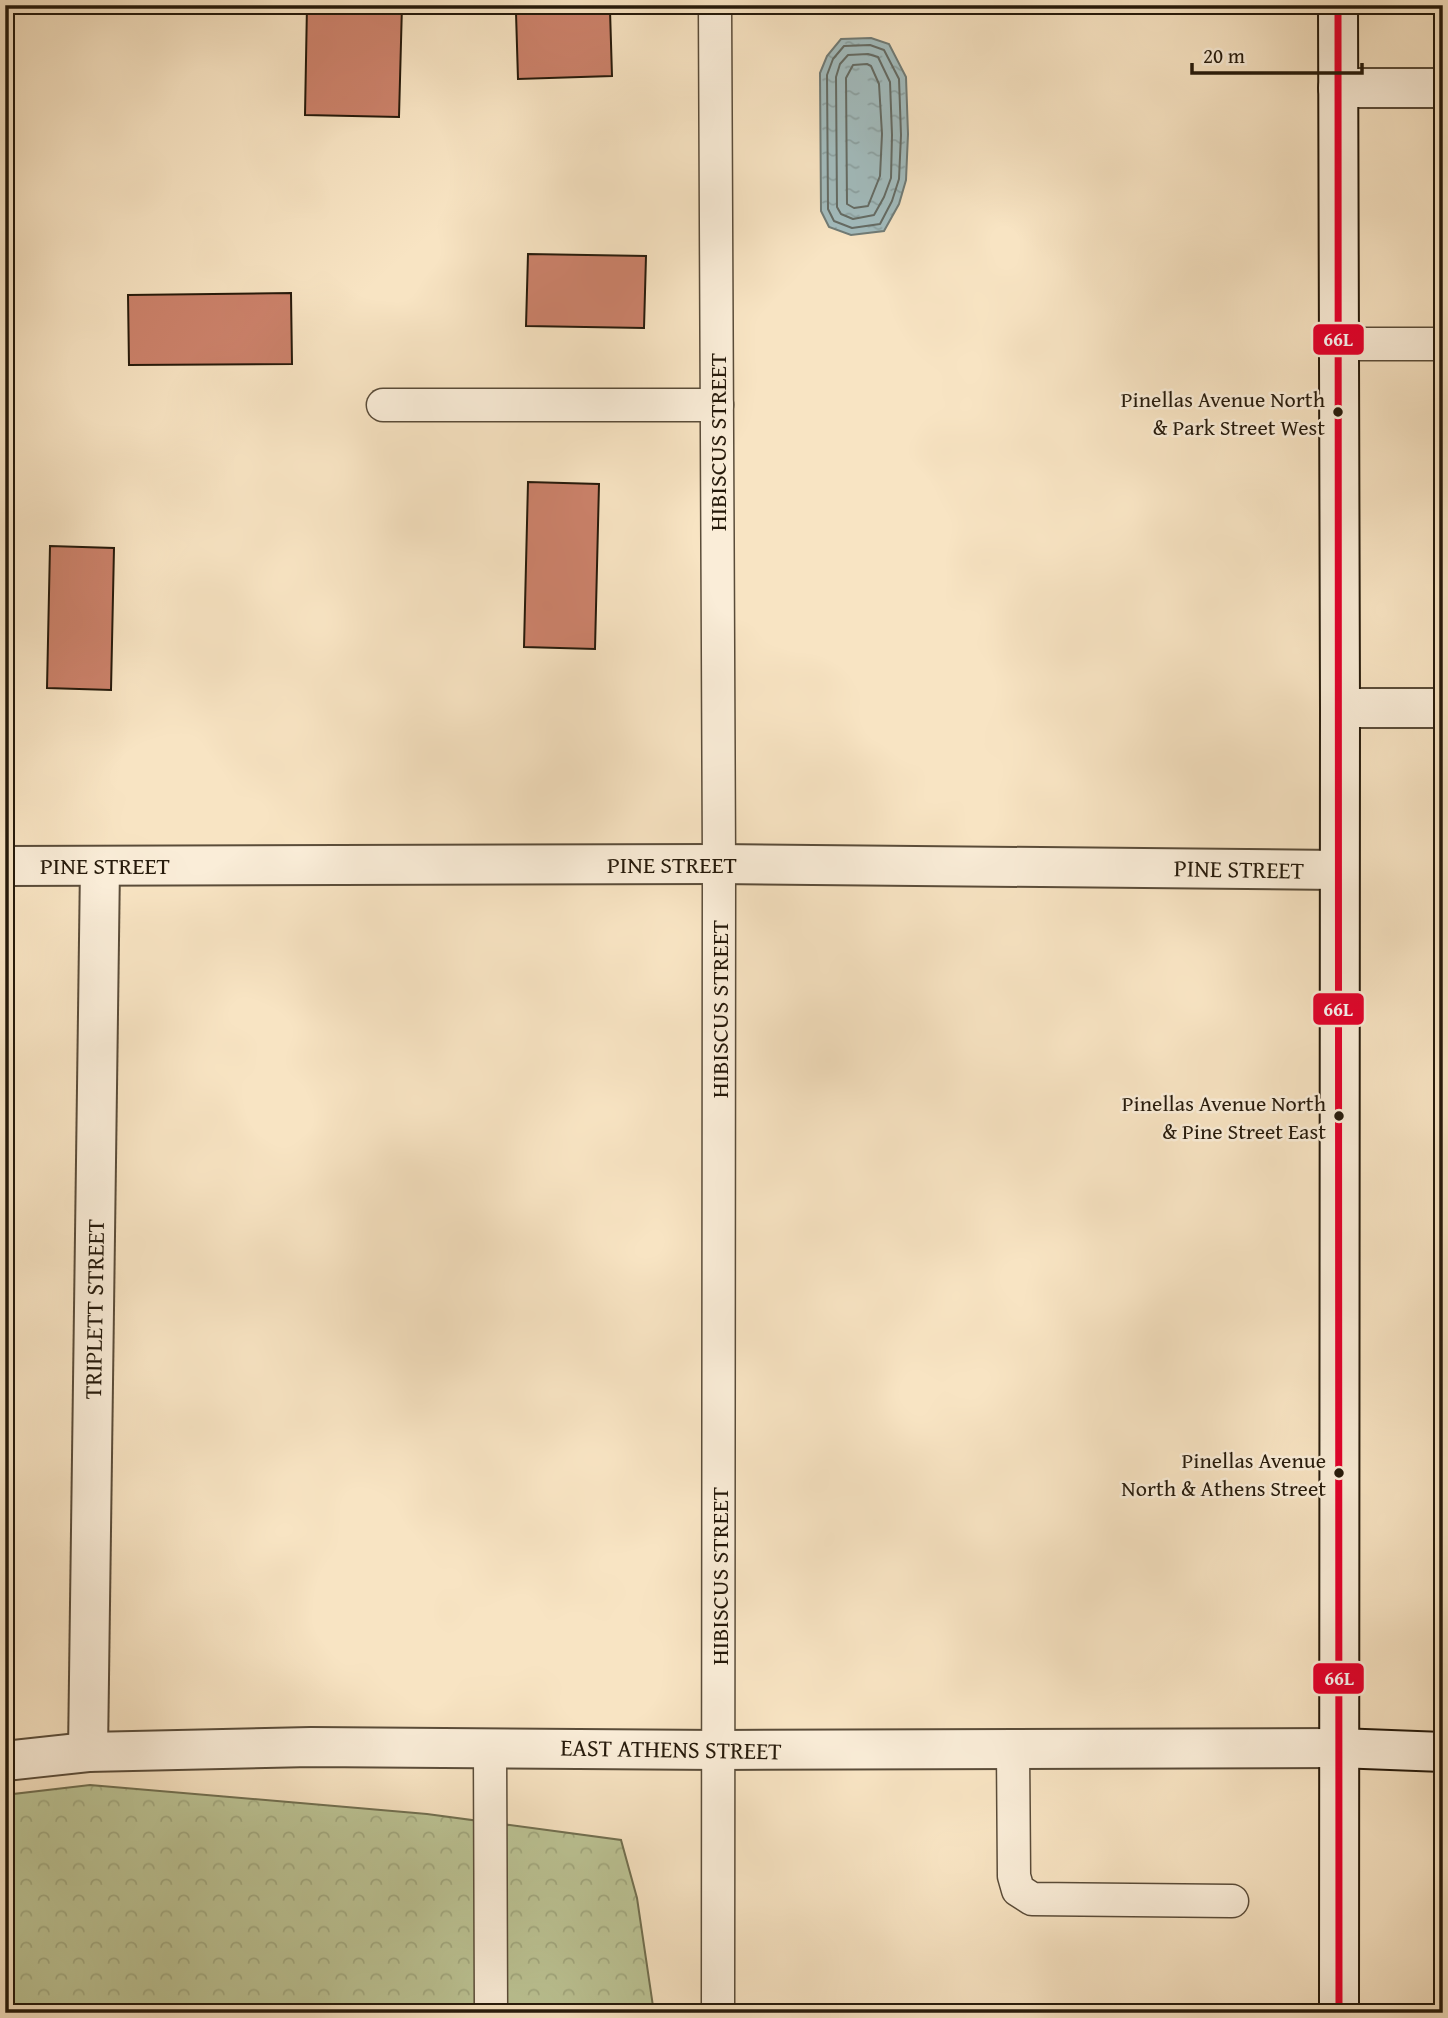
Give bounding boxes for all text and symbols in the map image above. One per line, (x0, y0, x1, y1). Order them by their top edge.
scale bar (1192, 32, 1362, 76)
text: 20 m (1203, 40, 1245, 71)
line badge: 66L (1312, 323, 1365, 356)
text: 66L (1323, 325, 1353, 353)
street label: HIBISCUS STREET (700, 353, 735, 531)
place label: Pinellas Avenue North & Park Street West (1121, 383, 1326, 443)
marker: Pinellas Avenue North & Park Street West (1331, 405, 1345, 419)
street label: PINE STREET (607, 847, 737, 882)
street label: PINE STREET (40, 848, 170, 883)
street label: PINE STREET (1174, 850, 1304, 888)
street label: HIBISCUS STREET (702, 920, 737, 1098)
line badge: 66L (1312, 992, 1365, 1026)
text: 66L (1323, 995, 1353, 1023)
place label: Pinellas Avenue North & Pine Street East (1122, 1087, 1327, 1147)
marker: Pinellas Avenue North & Pine Street East (1332, 1109, 1346, 1123)
street label: TRIPLETT STREET (75, 1219, 113, 1399)
place label: Pinellas Avenue North & Athens Street (1121, 1444, 1326, 1504)
marker: Pinellas Avenue North & Athens Street (1332, 1466, 1346, 1480)
street label: HIBISCUS STREET (702, 1487, 737, 1665)
line badge: 66L (1312, 1662, 1365, 1695)
text: 66L (1324, 1664, 1354, 1692)
street label: EAST ATHENS STREET (560, 1730, 782, 1768)

